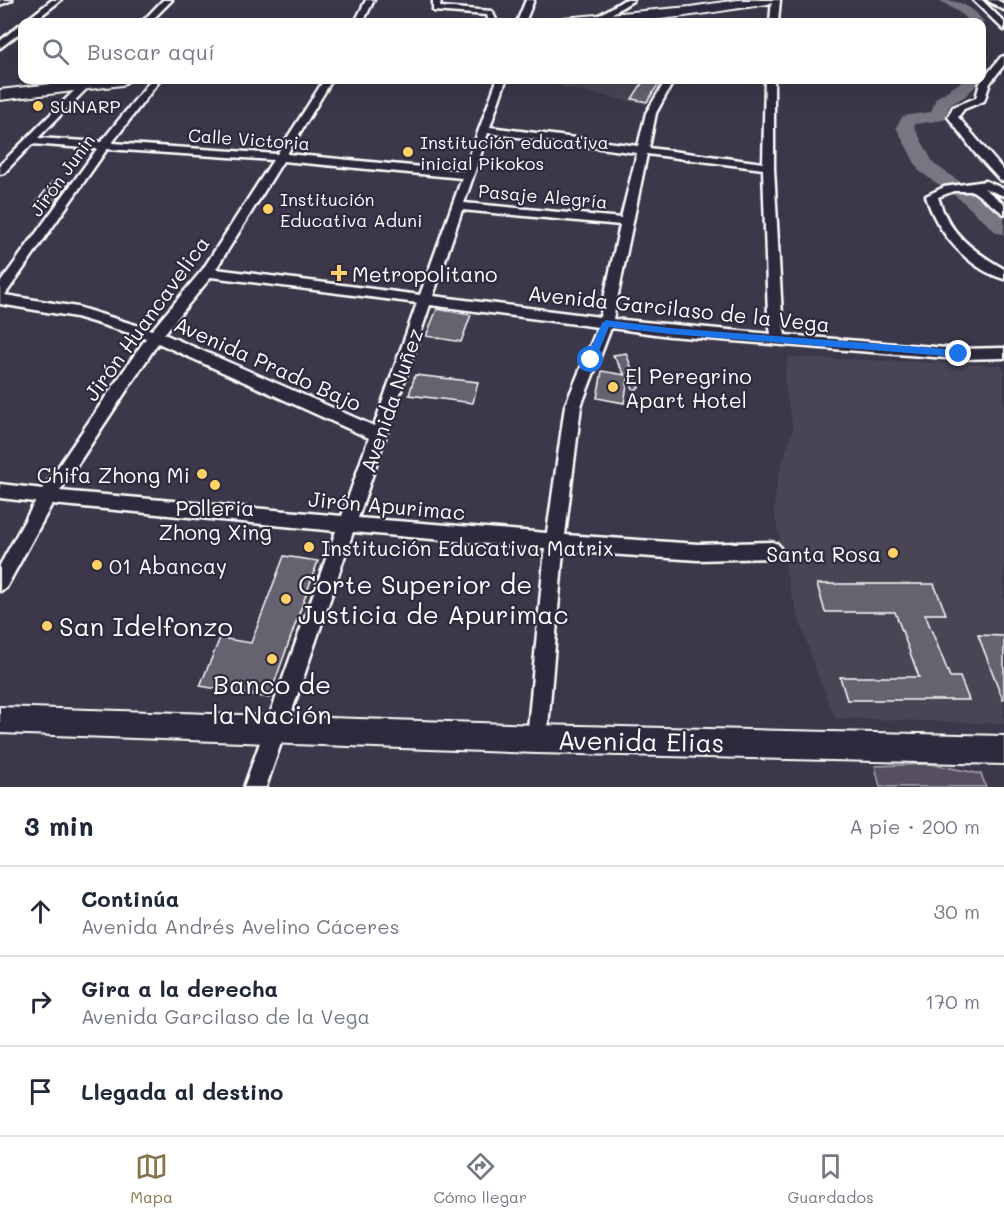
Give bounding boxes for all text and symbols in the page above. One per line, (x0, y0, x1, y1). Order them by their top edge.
search box (18, 18, 986, 84)
icon: search (39, 35, 72, 68)
text: Buscar aquí (87, 37, 215, 66)
place label: SUNARP (50, 94, 120, 118)
marker: SUNARP (31, 99, 45, 113)
street label: Calle Victoria (187, 123, 311, 155)
street label: Jirón Junin (24, 129, 100, 221)
place label: Institución educativa inicial Pikokos (420, 130, 609, 175)
marker: Institución educativa inicial Pikokos (401, 145, 415, 159)
street label: Pasaje Alegría (477, 178, 609, 214)
place label: Institución Educativa Aduni (280, 187, 423, 232)
marker: Institución Educativa Aduni (261, 202, 275, 216)
street label: Jirón Huancavelica (77, 230, 215, 406)
place label: Metropolitano (352, 260, 498, 287)
marker: Metropolitano (330, 264, 348, 282)
street label: Avenida Garcilaso de la Vega (527, 279, 831, 337)
street label: Avenida Prado Bajo (170, 310, 366, 416)
street label: Avenida Nuñez (354, 324, 428, 476)
route end (945, 340, 971, 366)
route start (577, 346, 603, 372)
place label: El Peregrino Apart Hotel (625, 362, 752, 413)
marker: El Peregrino Apart Hotel (606, 380, 620, 394)
place label: Chifa Zhong Mi (37, 461, 190, 488)
marker: Chifa Zhong Mi (195, 467, 209, 481)
marker: Polleria Zhong Xing (208, 478, 222, 492)
street label: Jirón Apurimac (307, 485, 467, 525)
place label: Polleria Zhong Xing (158, 494, 272, 545)
place label: Institución Educativa Matrix (321, 534, 614, 561)
marker: Institución Educativa Matrix (302, 540, 316, 554)
place label: Santa Rosa (766, 540, 881, 567)
marker: Santa Rosa (886, 546, 900, 560)
place label: 01 Abancay (109, 552, 227, 579)
marker: 01 Abancay (90, 558, 104, 572)
place label: Corte Superior de Justicia de Apurimac (298, 567, 569, 631)
marker: Corte Superior de Justicia de Apurimac (279, 592, 293, 606)
place label: San Idelfonzo (59, 609, 233, 643)
marker: San Idelfonzo (40, 619, 54, 633)
marker: Banco de la Nación (265, 652, 279, 666)
place label: Banco de la Nación (212, 667, 332, 731)
street label: Avenida Elias (557, 723, 725, 759)
text: 3 min (24, 809, 93, 843)
text: A pie · 200 m (849, 813, 980, 839)
text: Continúa (81, 884, 179, 913)
icon: ahead (24, 895, 57, 928)
text: 30 m (934, 898, 980, 924)
text: Avenida Andrés Avelino Cáceres (81, 913, 399, 939)
text: Gira a la derecha (81, 974, 278, 1003)
icon: right (24, 985, 57, 1018)
text: 170 m (925, 988, 980, 1014)
text: Avenida Garcilaso de la Vega (81, 1003, 370, 1029)
icon: arrive (24, 1075, 57, 1108)
text: Llegada al destino (81, 1077, 283, 1106)
tab: Mapa (130, 1150, 173, 1207)
tab: Cómo llegar (433, 1150, 527, 1207)
tab: Guardados (788, 1150, 874, 1207)

